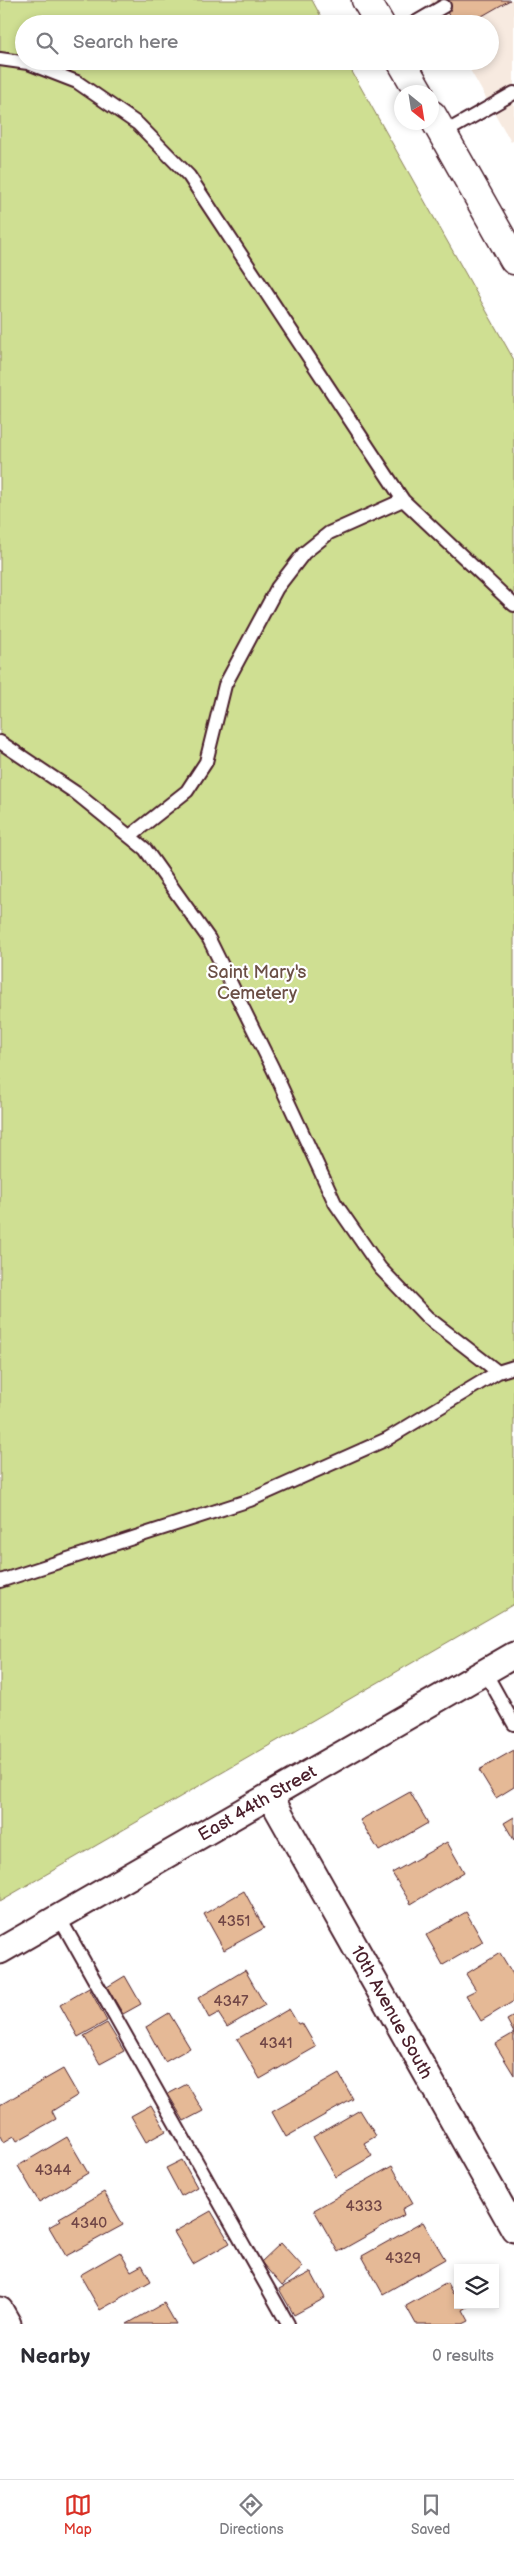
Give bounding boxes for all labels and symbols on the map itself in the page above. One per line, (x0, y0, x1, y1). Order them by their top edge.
north arrow (394, 85, 439, 130)
park label: Saint Mary's Cemetery (208, 962, 306, 1004)
street label: East 44th Street (195, 1761, 320, 1846)
house number: 4351 (218, 1912, 250, 1931)
street label: 10th Avenue South (346, 1942, 437, 2083)
house number: 4347 (214, 1992, 249, 2011)
house number: 4341 (259, 2034, 293, 2053)
house number: 4344 (35, 2161, 71, 2180)
house number: 4333 (346, 2197, 382, 2216)
house number: 4340 (71, 2214, 107, 2233)
house number: 4329 (385, 2249, 421, 2268)

